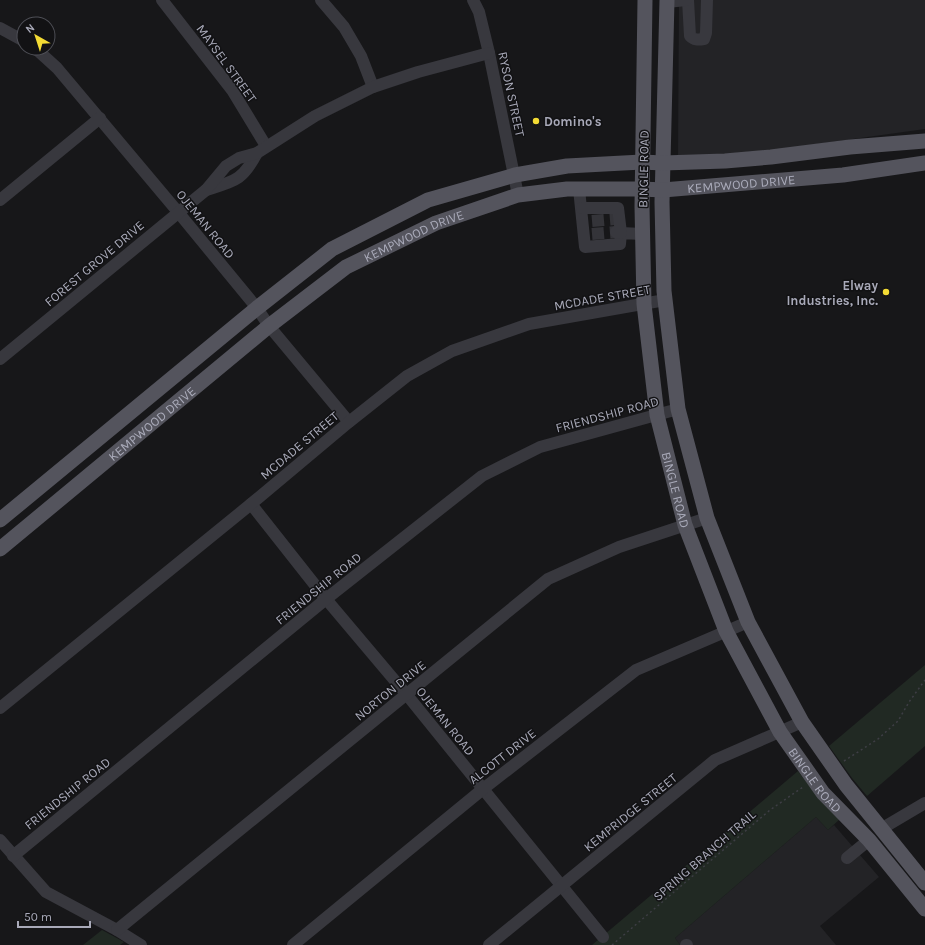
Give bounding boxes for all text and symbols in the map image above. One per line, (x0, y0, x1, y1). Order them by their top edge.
north arrow (16, 16, 56, 56)
text: N (23, 21, 37, 36)
street label: MAYSEL STREET (193, 21, 260, 106)
street label: RYSON STREET (495, 50, 528, 138)
place label: Domino's (544, 114, 602, 129)
marker: Domino's (531, 116, 541, 126)
street label: BINGLE ROAD (635, 130, 652, 208)
street label: KEMPWOOD DRIVE (687, 172, 796, 196)
street label: OJEMAN ROAD (173, 187, 238, 262)
street label: KEMPWOOD DRIVE (361, 207, 466, 265)
street label: FOREST GROVE DRIVE (42, 217, 147, 309)
place label: Elway Industries, Inc. (786, 278, 878, 308)
street label: MCDADE STREET (553, 282, 652, 313)
marker: Elway Industries, Inc. (881, 287, 891, 297)
street label: KEMPWOOD DRIVE (105, 383, 198, 464)
street label: FRIENDSHIP ROAD (554, 394, 660, 435)
street label: MCDADE STREET (257, 408, 342, 482)
street label: BINGLE ROAD (659, 450, 692, 530)
street label: FRIENDSHIP ROAD (272, 549, 364, 628)
street label: NORTON DRIVE (352, 657, 429, 724)
street label: OJEMAN ROAD (413, 684, 478, 759)
street label: ALCOTT DRIVE (466, 726, 539, 787)
street label: BINGLE ROAD (785, 745, 845, 816)
street label: FRIENDSHIP ROAD (21, 754, 113, 833)
street label: KEMPRIDGE STREET (581, 770, 680, 855)
street label: SPRING BRANCH TRAIL (650, 807, 759, 904)
scale bar (18, 903, 90, 929)
text: 50 m (24, 910, 52, 924)

